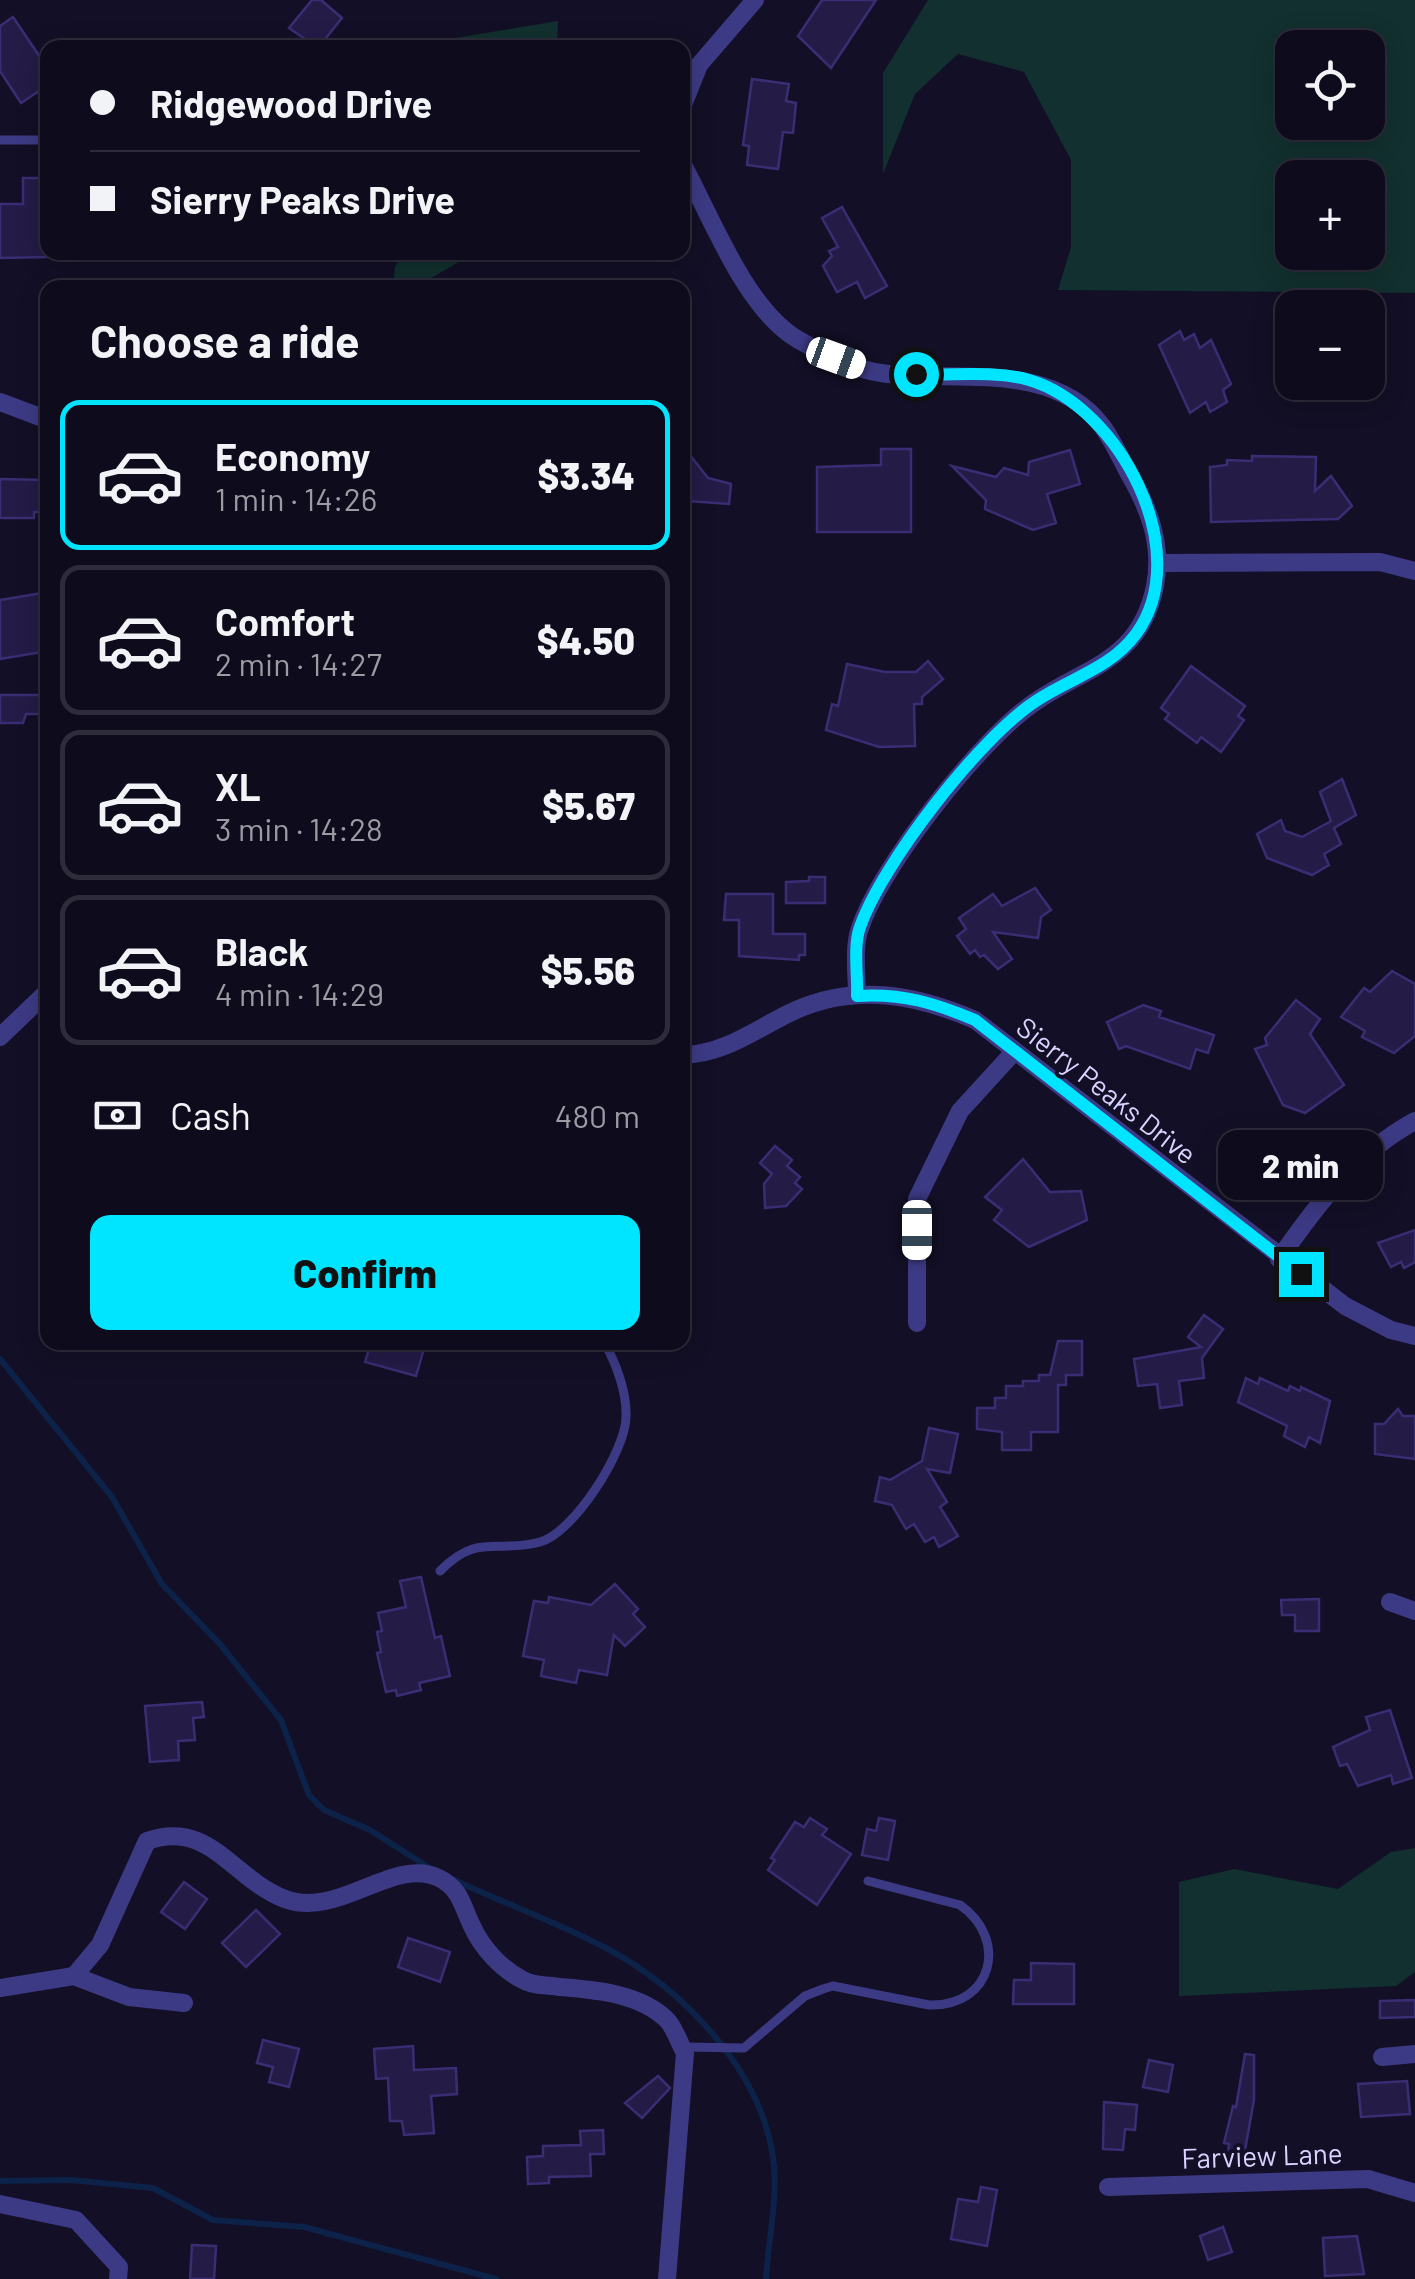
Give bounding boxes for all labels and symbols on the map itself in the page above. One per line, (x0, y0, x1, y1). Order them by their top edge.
car (803, 334, 869, 382)
route start (894, 352, 939, 397)
street label: Sierry Peaks Drive (1010, 1009, 1204, 1171)
callout: 2 min (1218, 1129, 1384, 1199)
car (902, 1200, 932, 1260)
route end (1279, 1252, 1324, 1297)
street label: Farview Lane (1181, 2135, 1343, 2175)

